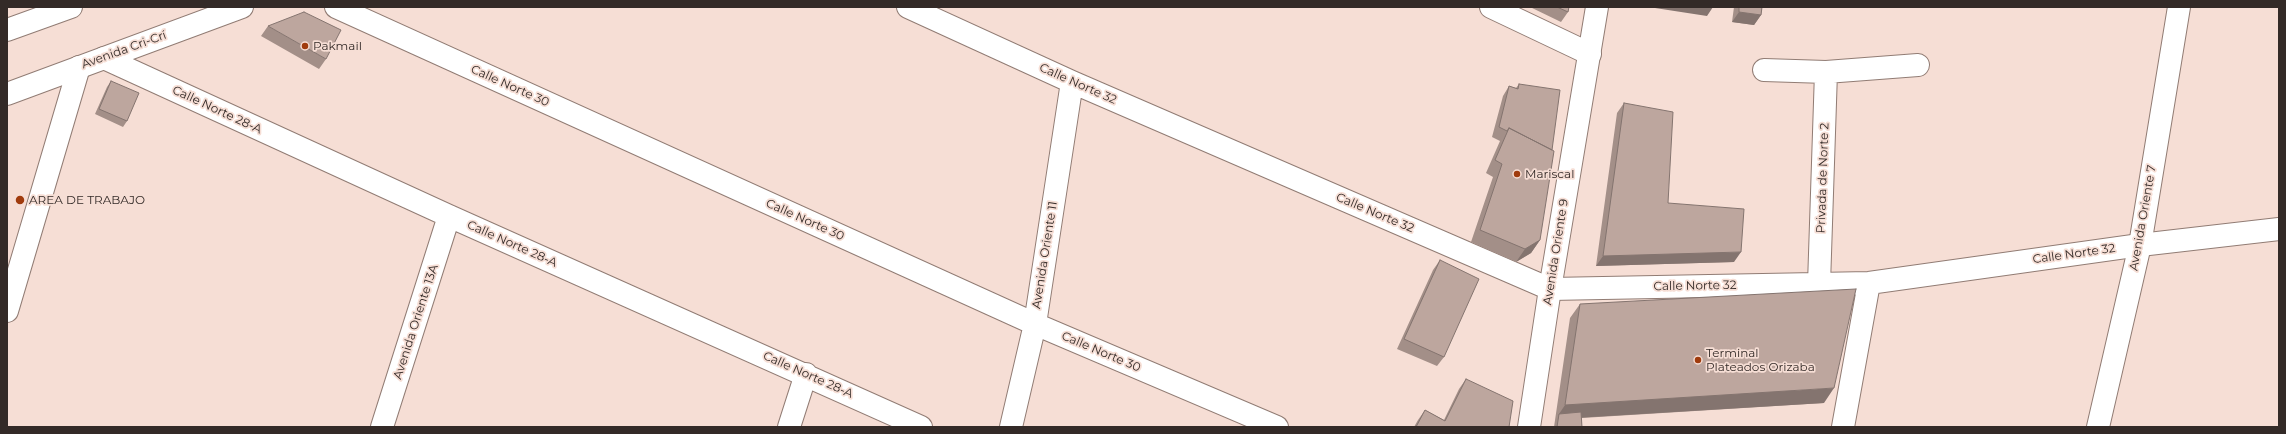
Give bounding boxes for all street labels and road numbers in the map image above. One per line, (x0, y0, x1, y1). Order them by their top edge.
street label: Avenida Cri-Crí (80, 28, 168, 72)
street label: Calle Norte 32 (1037, 61, 1119, 107)
street label: Calle Norte 30 (469, 62, 551, 110)
street label: Calle Norte 28-A (170, 83, 264, 137)
street label: Privada de Norte 2 (1814, 122, 1832, 234)
street label: Avenida Oriente 7 (2127, 164, 2159, 272)
street label: Calle Norte 32 (1334, 190, 1416, 236)
street label: Calle Norte 30 (764, 196, 846, 244)
street label: Avenida Oriente 9 (1540, 198, 1572, 306)
street label: Avenida Oriente 11 (1029, 200, 1061, 310)
street label: Calle Norte 28-A (465, 218, 559, 270)
street label: Calle Norte 32 (2032, 241, 2116, 267)
street label: Avenida Oriente 13A (391, 263, 441, 381)
street label: Calle Norte 32 (1653, 278, 1737, 294)
street label: Calle Norte 30 (1059, 329, 1143, 375)
street label: Calle Norte 28-A (761, 349, 855, 401)

